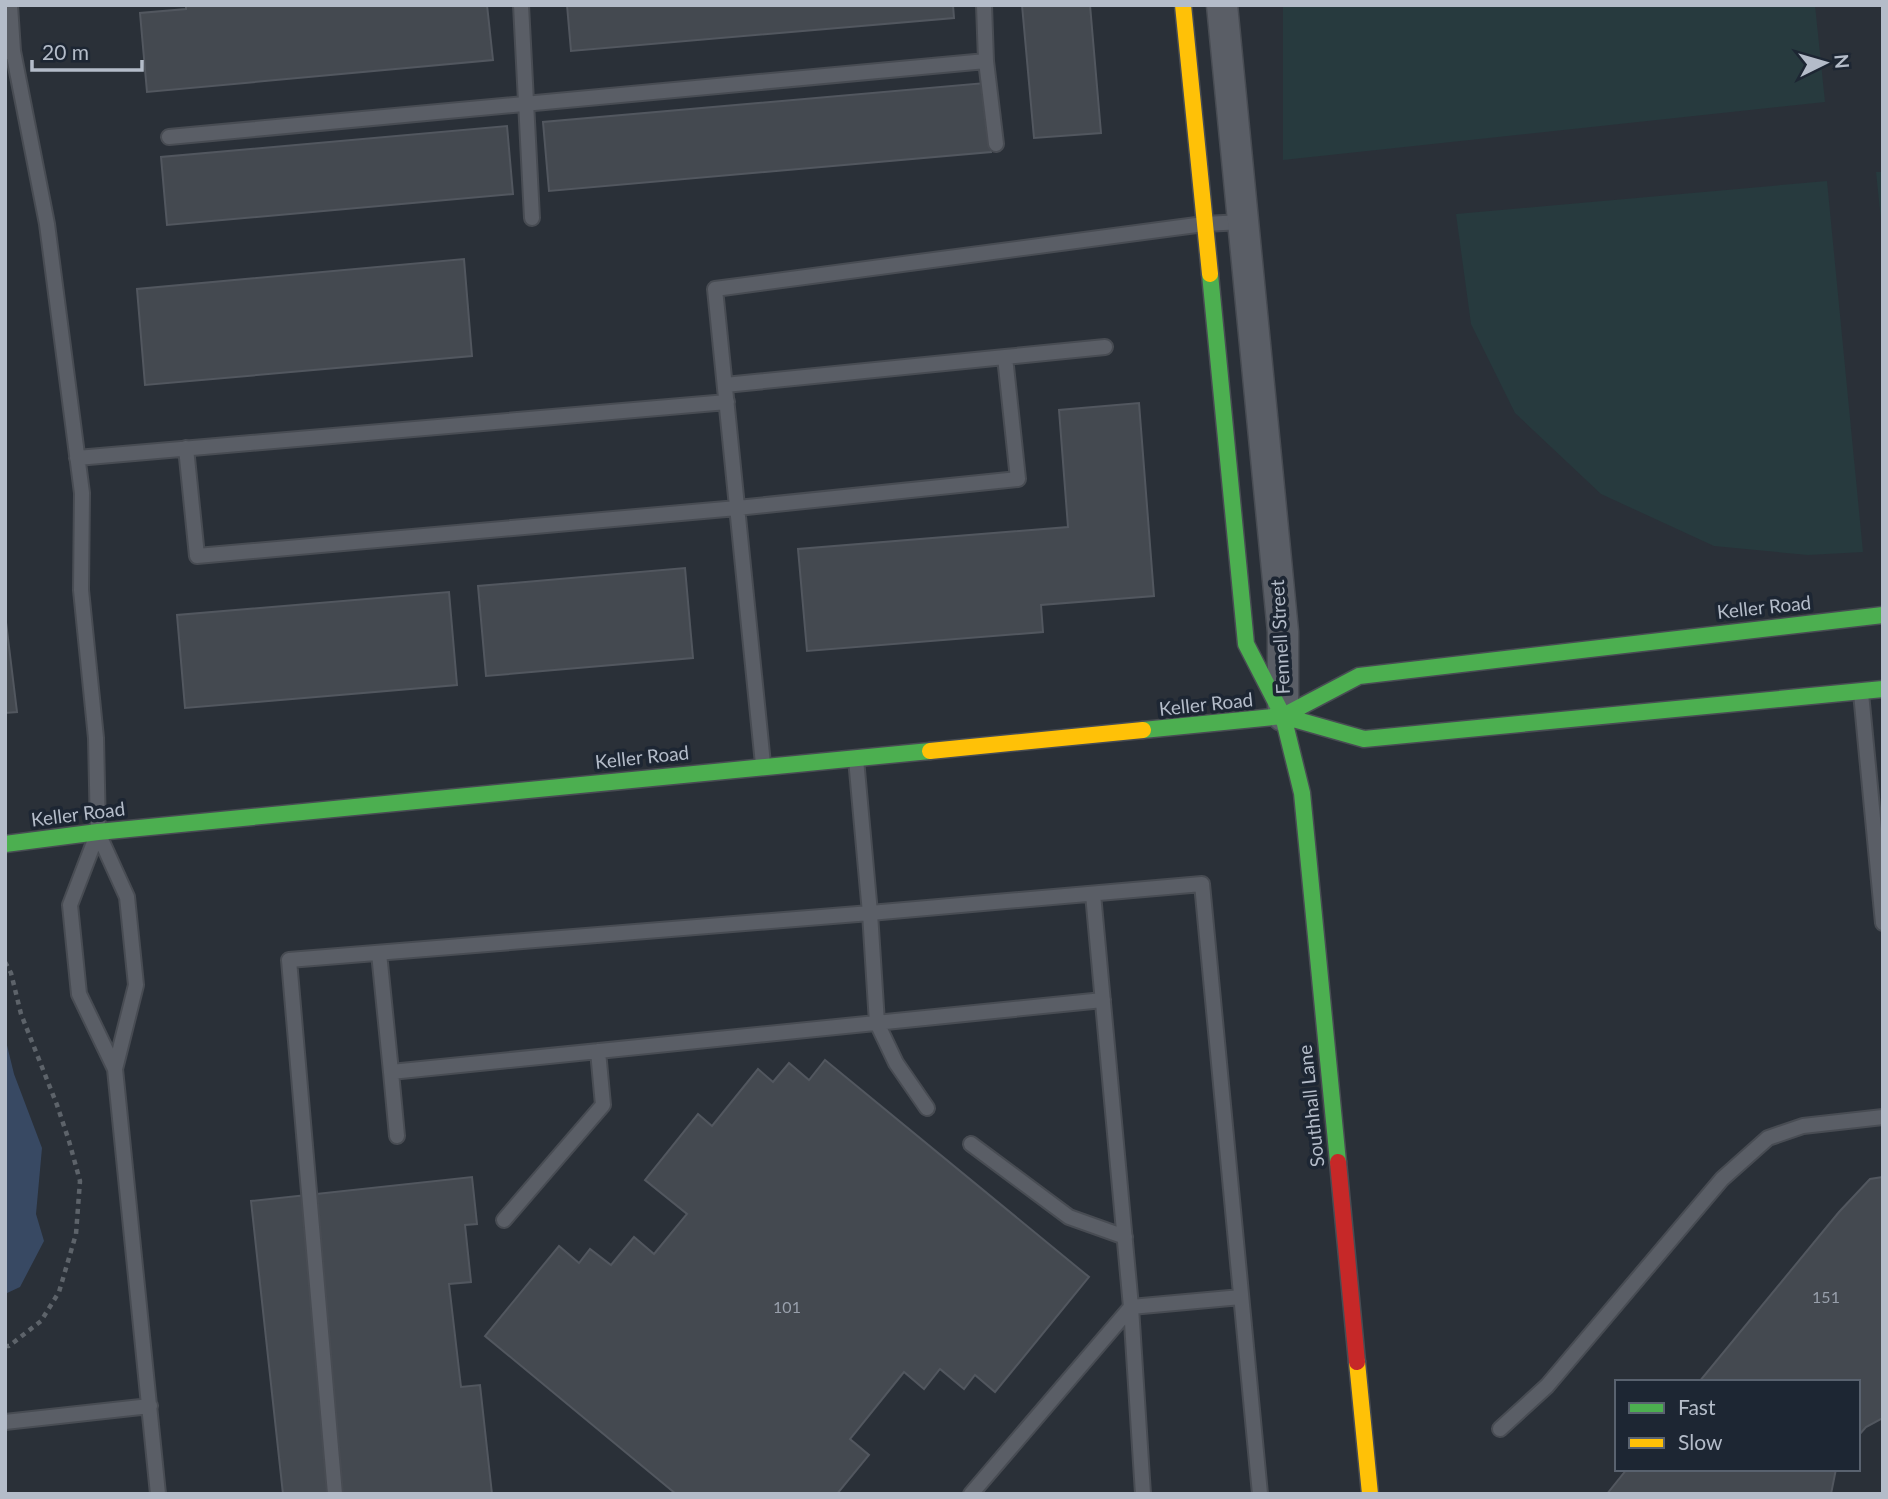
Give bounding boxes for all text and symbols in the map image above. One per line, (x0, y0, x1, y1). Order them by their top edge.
scale bar (32, 28, 142, 72)
north arrow (1790, 28, 1860, 98)
text: 20 m (42, 39, 89, 64)
text: N (1830, 53, 1855, 70)
street label: Fennell Street (1265, 579, 1294, 695)
street label: Keller Road (1716, 590, 1812, 623)
street label: Keller Road (1158, 687, 1254, 720)
street label: Keller Road (594, 740, 690, 773)
street label: Keller Road (30, 796, 126, 831)
street label: Southhall Lane (1293, 1044, 1328, 1168)
house number: 151 (1812, 1287, 1840, 1306)
house number: 101 (773, 1297, 801, 1316)
legend (1615, 1380, 1860, 1471)
text: Fast (1678, 1394, 1716, 1419)
text: Slow (1678, 1429, 1723, 1454)

